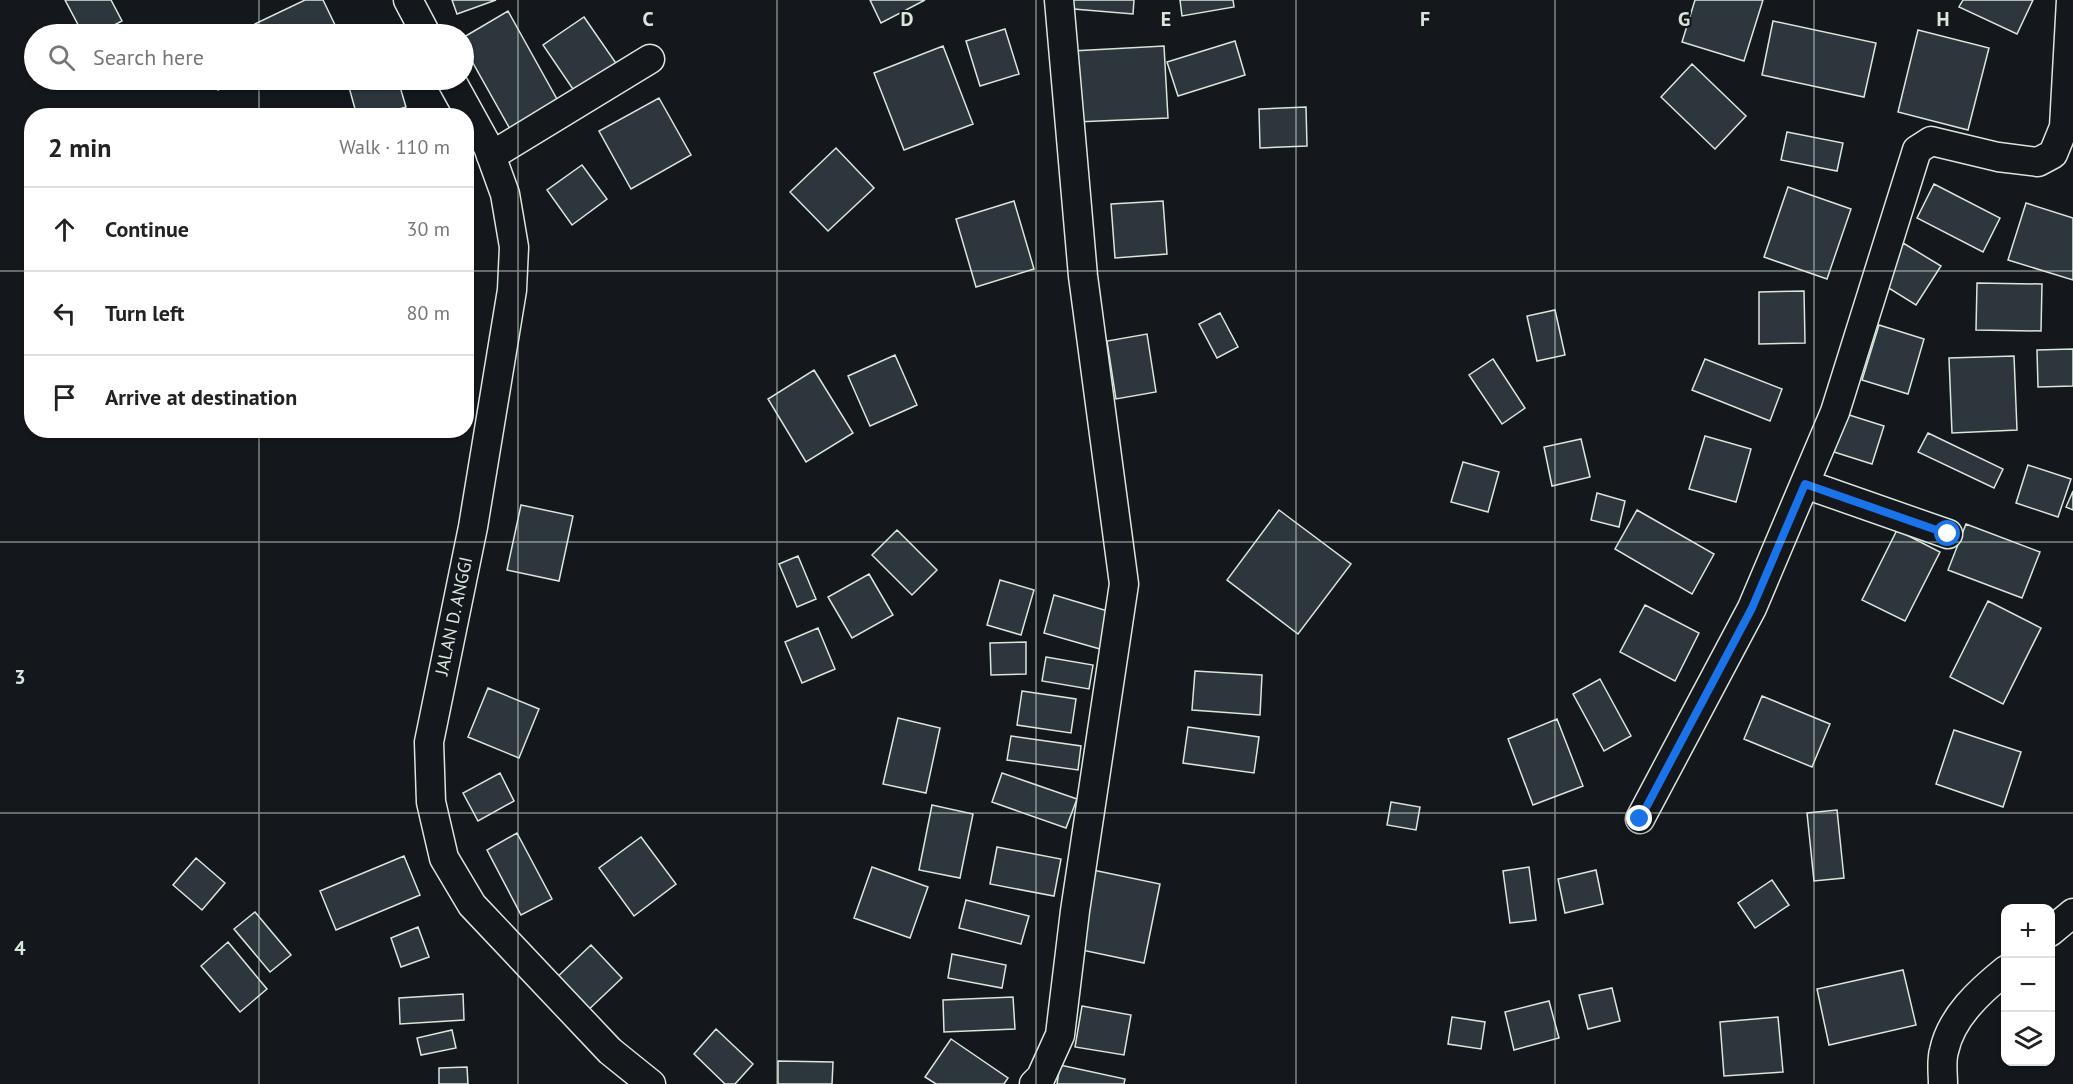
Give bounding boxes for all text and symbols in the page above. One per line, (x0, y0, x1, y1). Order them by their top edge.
text: C (642, 6, 654, 32)
text: D (901, 6, 914, 32)
text: E (1161, 6, 1171, 32)
text: F (1420, 6, 1430, 32)
text: G (1678, 6, 1690, 32)
text: H (1936, 6, 1950, 32)
search box (24, 24, 474, 90)
icon: search (45, 41, 78, 74)
text: Search here (93, 43, 204, 71)
text: 2 min (48, 131, 111, 164)
text: Walk · 110 m (339, 134, 450, 160)
icon: ahead (48, 213, 81, 246)
text: Continue (105, 215, 189, 243)
text: 30 m (407, 216, 450, 242)
icon: left (48, 297, 81, 330)
text: Turn left (105, 299, 185, 327)
text: 80 m (407, 300, 450, 326)
icon: arrive (48, 381, 81, 414)
text: Arrive at destination (105, 383, 297, 411)
route start (1934, 520, 1960, 546)
street label: JALAN D. ANGGI (430, 555, 477, 678)
text: 3 (14, 664, 26, 690)
route end (1626, 805, 1652, 831)
map controls (2001, 904, 2055, 1066)
button: + (2001, 904, 2055, 958)
text: 4 (14, 935, 26, 961)
button: − (2001, 958, 2055, 1012)
button: layers (2001, 1012, 2055, 1066)

